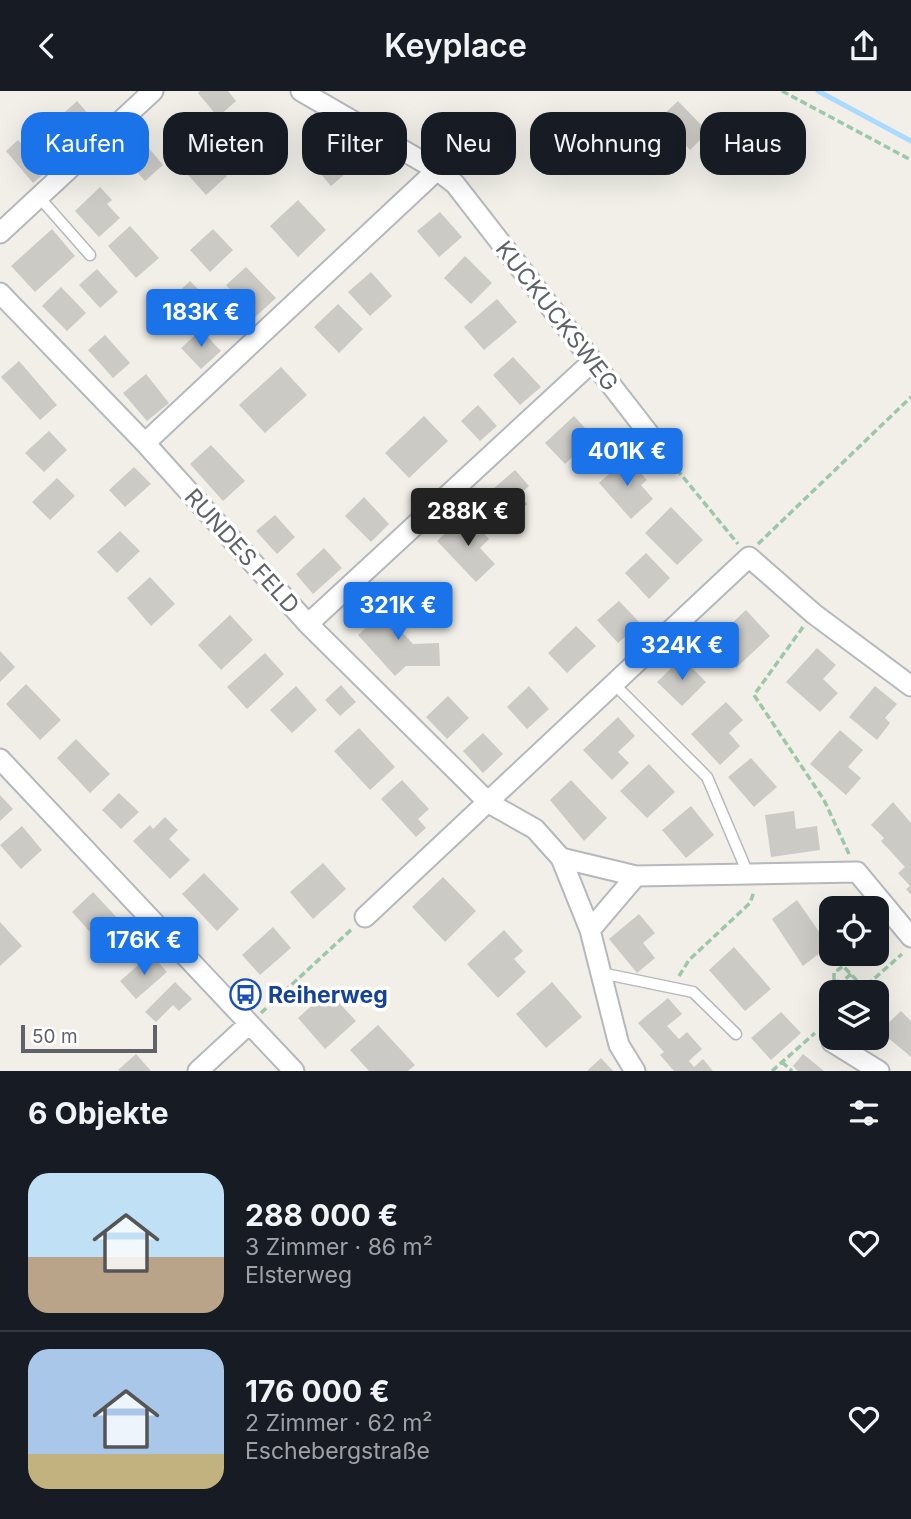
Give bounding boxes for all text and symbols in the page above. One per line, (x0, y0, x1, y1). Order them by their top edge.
text: Keyplace (384, 26, 527, 65)
icon: back (28, 27, 66, 65)
icon: share (845, 27, 883, 65)
chip: Kaufen (21, 112, 149, 175)
chip: Mieten (163, 112, 288, 175)
chip: Filter (302, 112, 407, 175)
chip: Neu (421, 112, 516, 175)
chip: Wohnung (530, 112, 686, 175)
chip: Haus (700, 112, 806, 175)
street label: KUCKUCKSWEG (490, 236, 624, 396)
pin: 183K € (144, 289, 258, 349)
text: 183K € (162, 298, 240, 326)
pin: 401K € (570, 429, 684, 488)
text: 401K € (588, 437, 666, 465)
street label: RUNDES FELD (179, 483, 305, 619)
pin: 288K € (411, 489, 525, 548)
text: 288K € (427, 497, 509, 525)
pin: 321K € (341, 582, 455, 642)
text: 321K € (360, 591, 437, 619)
pin: 324K € (625, 623, 739, 682)
text: 324K € (641, 631, 723, 659)
map controls (819, 896, 889, 1050)
button: locate (819, 896, 889, 966)
pin: 176K € (87, 917, 201, 977)
text: 176K € (106, 926, 182, 954)
bus stop icon: Reiherweg (228, 978, 262, 1012)
button: layers (819, 980, 889, 1050)
place label: Reiherweg (268, 981, 388, 1009)
scale bar (21, 1022, 158, 1054)
text: 50 m (32, 1025, 78, 1048)
icon: filters (845, 1094, 883, 1132)
text: 6 Objekte (28, 1095, 169, 1131)
text: 288 000 € (245, 1197, 398, 1233)
icon: home (84, 1201, 168, 1285)
icon: heart (845, 1224, 883, 1262)
text: 3 Zimmer · 86 m² (245, 1233, 433, 1261)
text: Elsterweg (245, 1261, 352, 1289)
text: 176 000 € (245, 1373, 390, 1409)
icon: home (84, 1377, 168, 1461)
icon: heart (845, 1400, 883, 1438)
text: 2 Zimmer · 62 m² (245, 1409, 433, 1437)
text: Eschebergstraße (245, 1437, 430, 1465)

